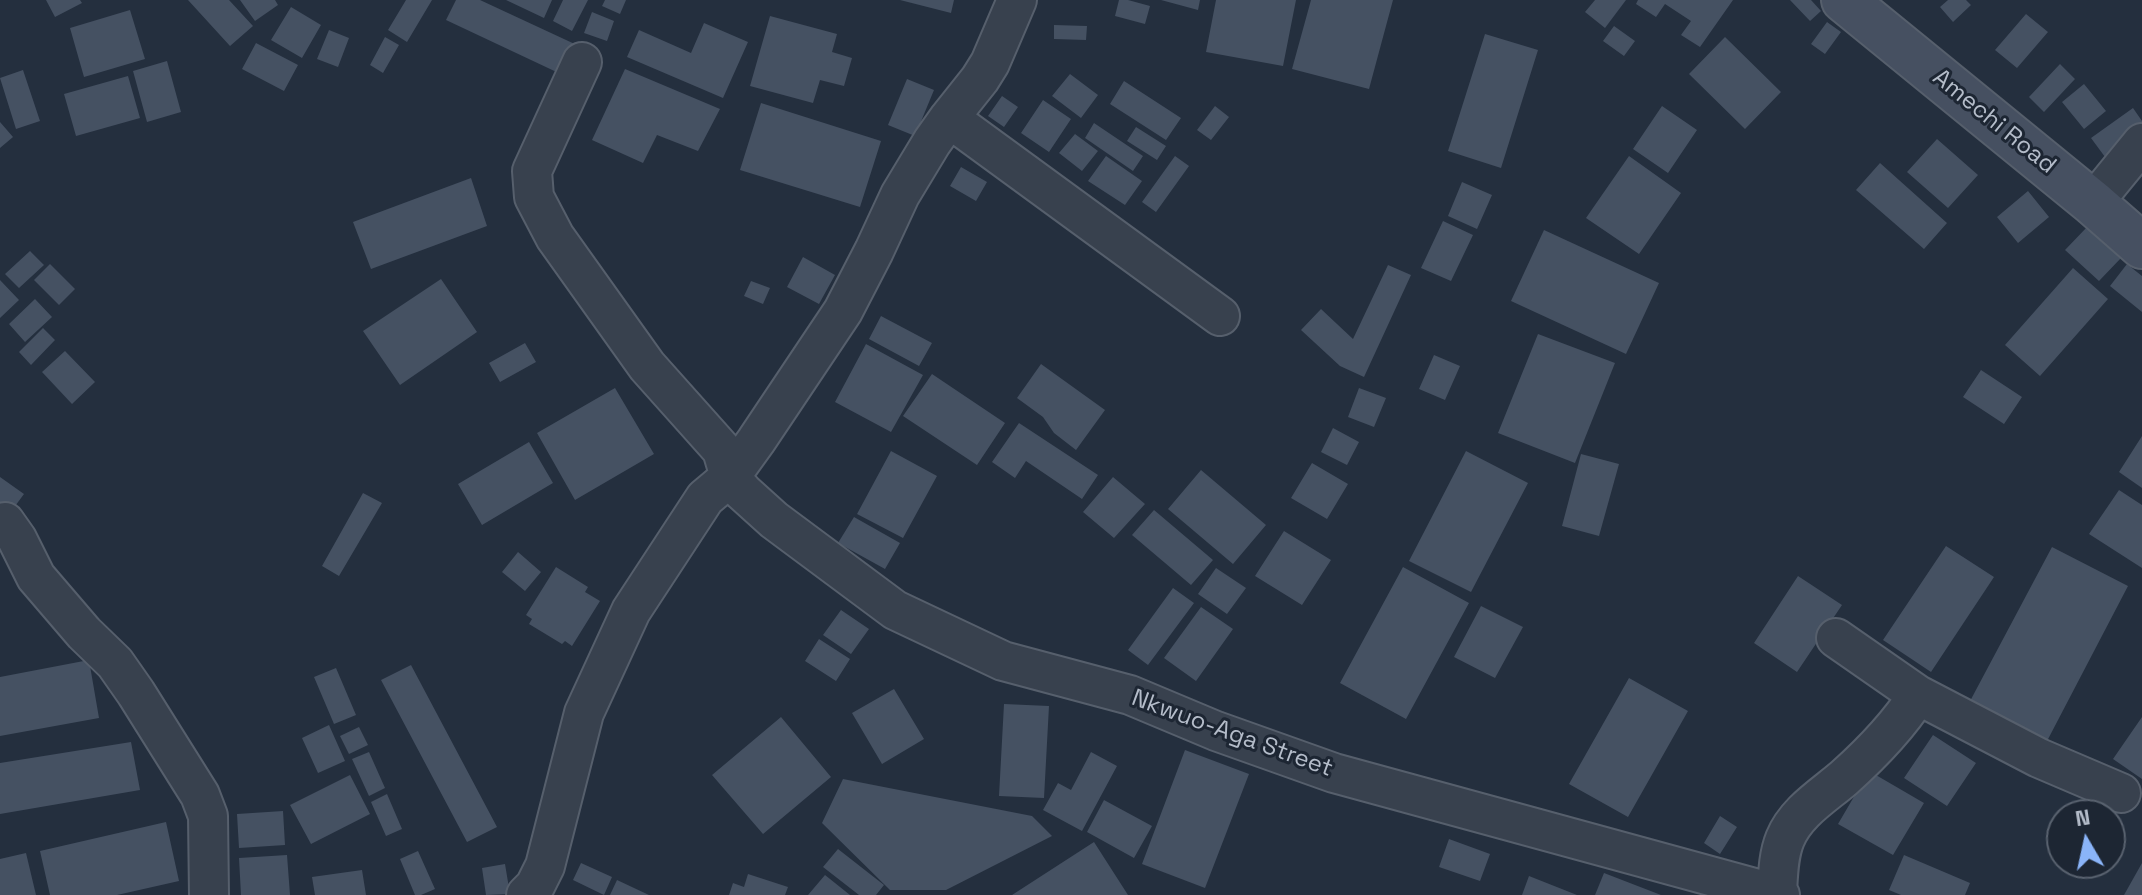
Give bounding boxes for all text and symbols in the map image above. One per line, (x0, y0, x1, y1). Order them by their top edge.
street label: Amechi Road (1927, 64, 2061, 180)
street label: Nkwuo-Aga Street (1127, 684, 1337, 784)
north arrow (2046, 799, 2126, 879)
text: N (2073, 802, 2092, 832)

